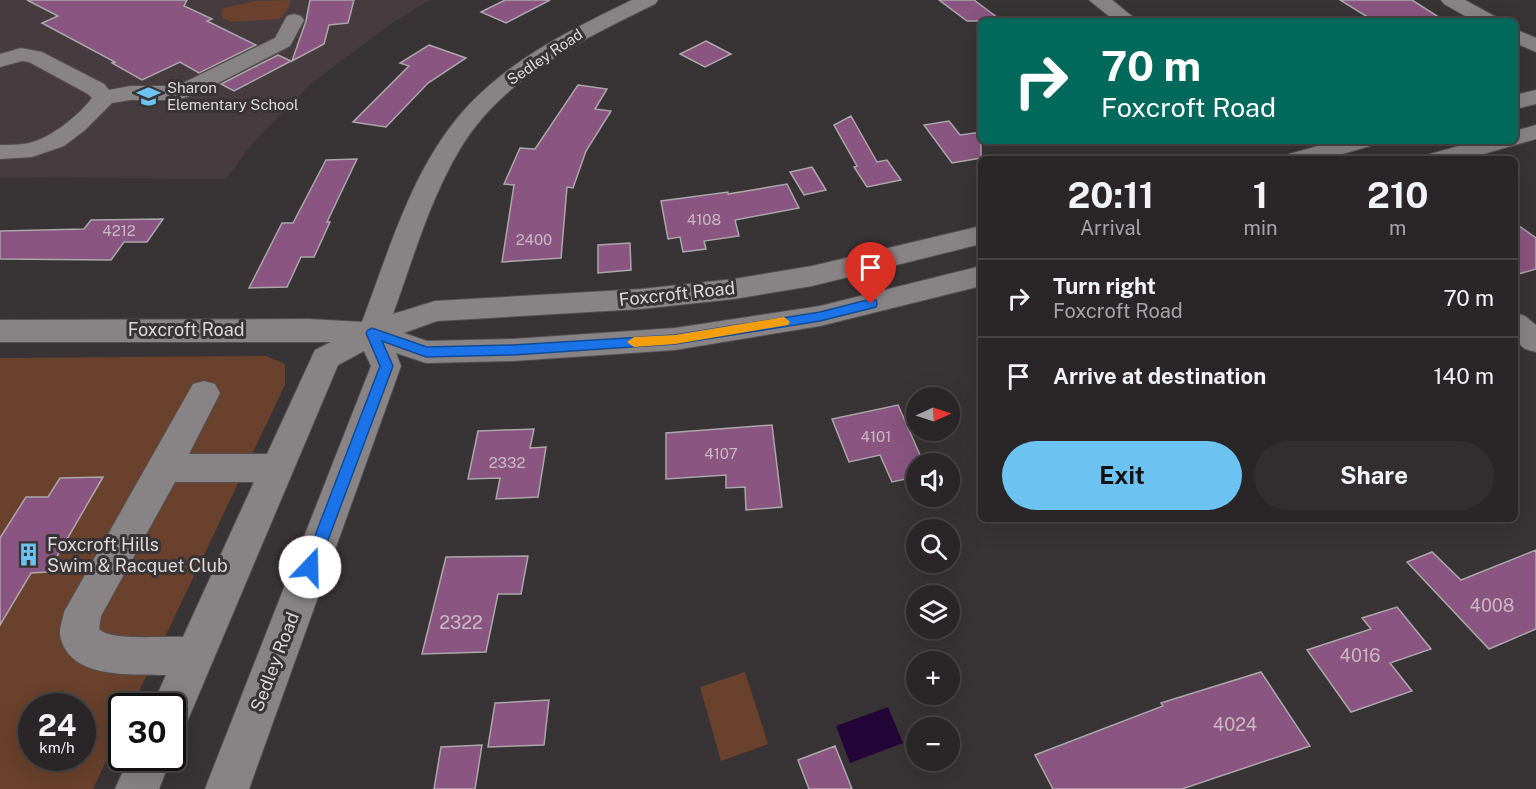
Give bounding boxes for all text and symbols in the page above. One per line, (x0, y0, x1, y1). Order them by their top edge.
street label: Sedley Road (504, 25, 586, 88)
text: 70 m (1101, 41, 1201, 90)
icon: right (1002, 42, 1080, 120)
place label: Sharon Elementary School (167, 79, 299, 113)
school or university icon: Sharon Elementary School (136, 84, 162, 110)
text: Foxcroft Road (1101, 91, 1276, 123)
text: 20:11 (1068, 174, 1154, 216)
text: 1 (1253, 174, 1268, 216)
text: 210 (1367, 174, 1429, 216)
house number: 4108 (687, 211, 721, 228)
text: Arrival (1080, 216, 1142, 240)
text: min (1244, 216, 1278, 240)
text: m (1389, 216, 1406, 240)
house number: 4212 (102, 222, 136, 239)
house number: 2400 (516, 231, 552, 248)
pin (845, 242, 896, 304)
icon: arrive (854, 251, 887, 284)
text: Turn right (1053, 273, 1156, 299)
street label: Foxcroft Road (618, 277, 736, 310)
icon: right (1002, 282, 1035, 315)
text: 70 m (1443, 285, 1494, 311)
text: Foxcroft Road (1053, 299, 1183, 323)
street label: Foxcroft Road (128, 319, 244, 340)
icon: arrive (1002, 360, 1035, 393)
text: Arrive at destination (1053, 363, 1266, 389)
text: 140 m (1433, 363, 1494, 389)
north arrow (906, 387, 960, 441)
map controls (906, 387, 960, 771)
house number: 4101 (861, 428, 891, 445)
button: Exit (1002, 441, 1242, 510)
button: Share (1254, 441, 1494, 510)
house number: 4107 (704, 445, 738, 462)
button: sound (906, 453, 960, 507)
house number: 2332 (489, 454, 525, 471)
button: search (906, 519, 960, 573)
place label: Foxcroft Hills Swim & Racquet Club (47, 534, 228, 576)
position arrow (278, 535, 342, 599)
building icon: Foxcroft Hills Swim & Racquet Club (16, 542, 42, 568)
button: layers (906, 585, 960, 639)
house number: 4008 (1470, 595, 1514, 616)
street label: Sedley Road (246, 609, 303, 714)
house number: 2322 (439, 612, 483, 633)
house number: 4016 (1340, 645, 1380, 666)
button: + (906, 651, 960, 705)
speed limit sign: 30 (108, 693, 186, 771)
text: 24 (38, 707, 76, 743)
house number: 4024 (1213, 714, 1257, 735)
button: − (906, 717, 960, 771)
text: km/h (39, 739, 75, 756)

